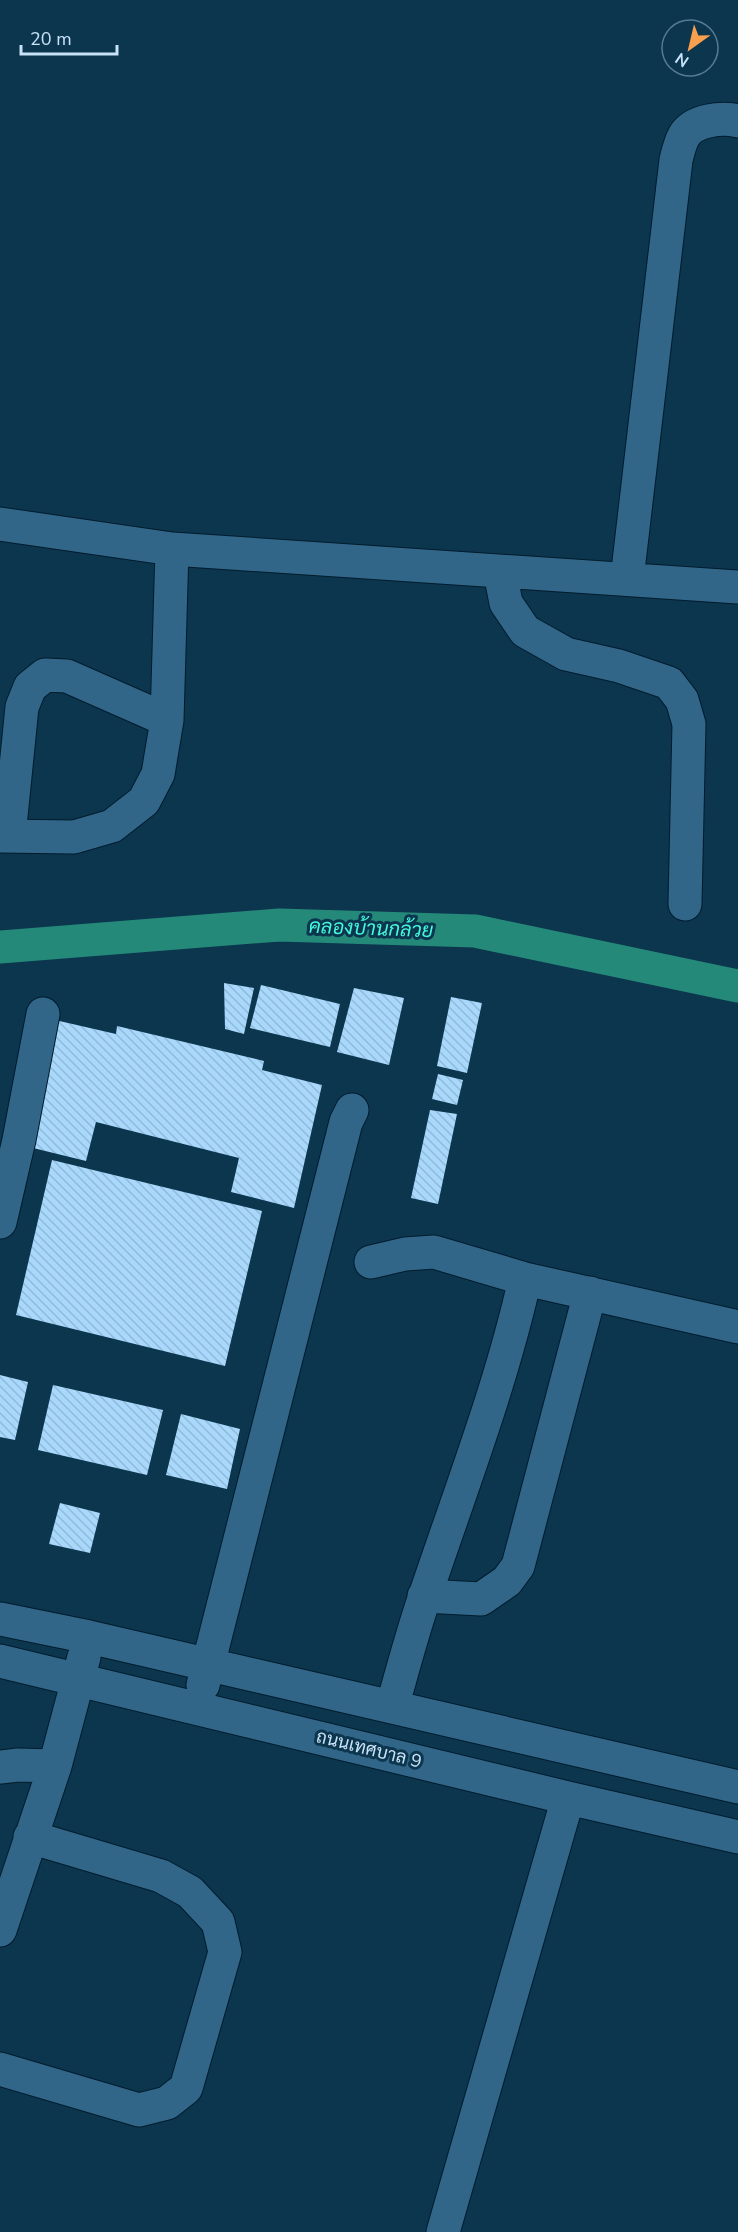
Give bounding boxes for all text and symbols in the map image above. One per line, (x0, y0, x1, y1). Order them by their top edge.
scale bar (21, 18, 117, 56)
north arrow (660, 18, 720, 78)
text: 20 m (30, 27, 72, 51)
text: N (671, 47, 693, 72)
water label: คลองบ้านกล้วย (308, 913, 434, 944)
street label: ถนนเทศบาล 9 (314, 1724, 424, 1774)

